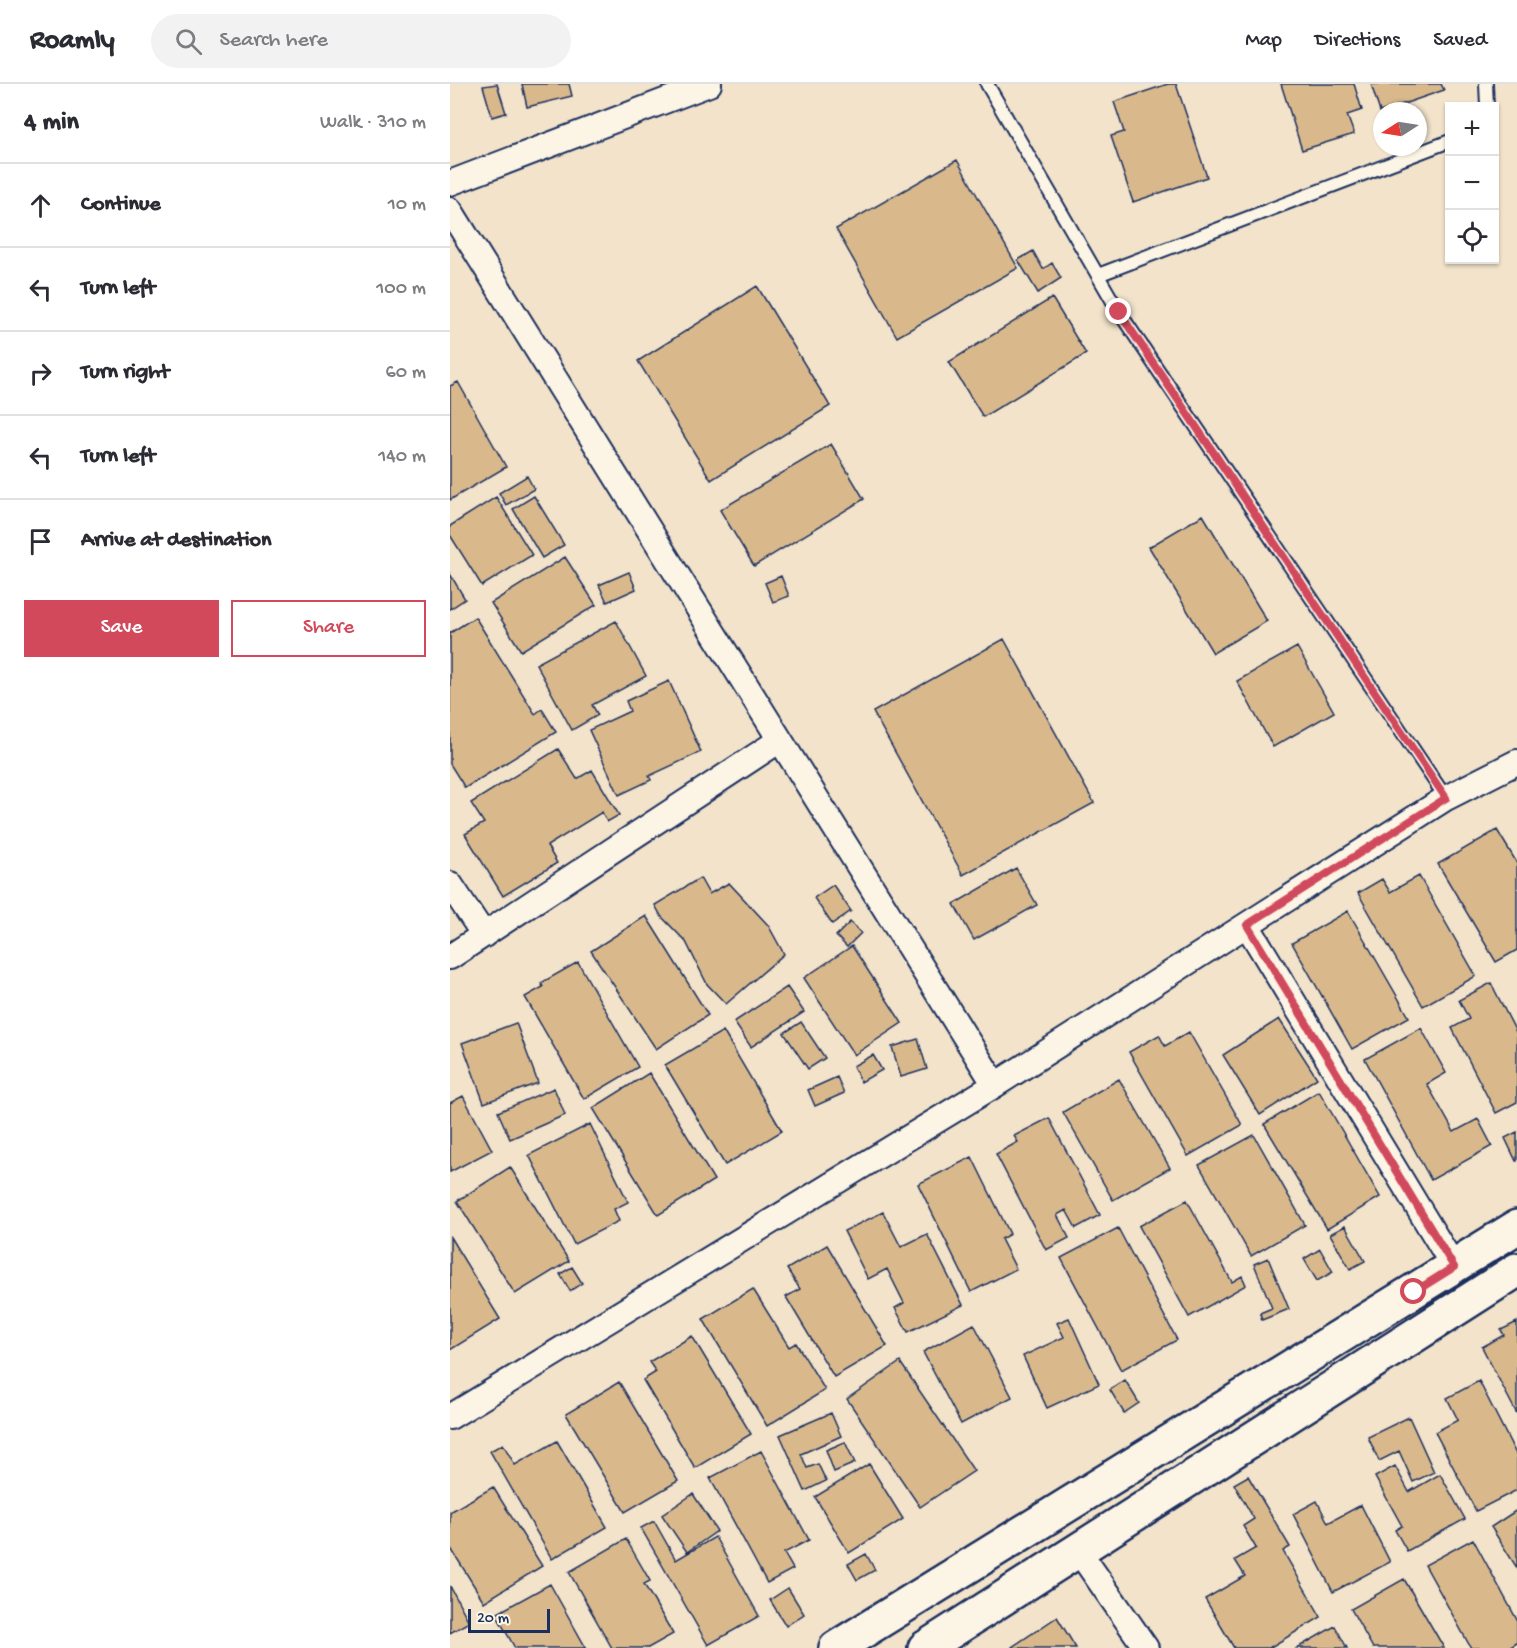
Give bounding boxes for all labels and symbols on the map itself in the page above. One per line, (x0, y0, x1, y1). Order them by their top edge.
north arrow (1373, 102, 1427, 156)
route end (1105, 298, 1131, 324)
route start (1400, 1278, 1426, 1304)
scale bar (468, 1606, 550, 1634)

